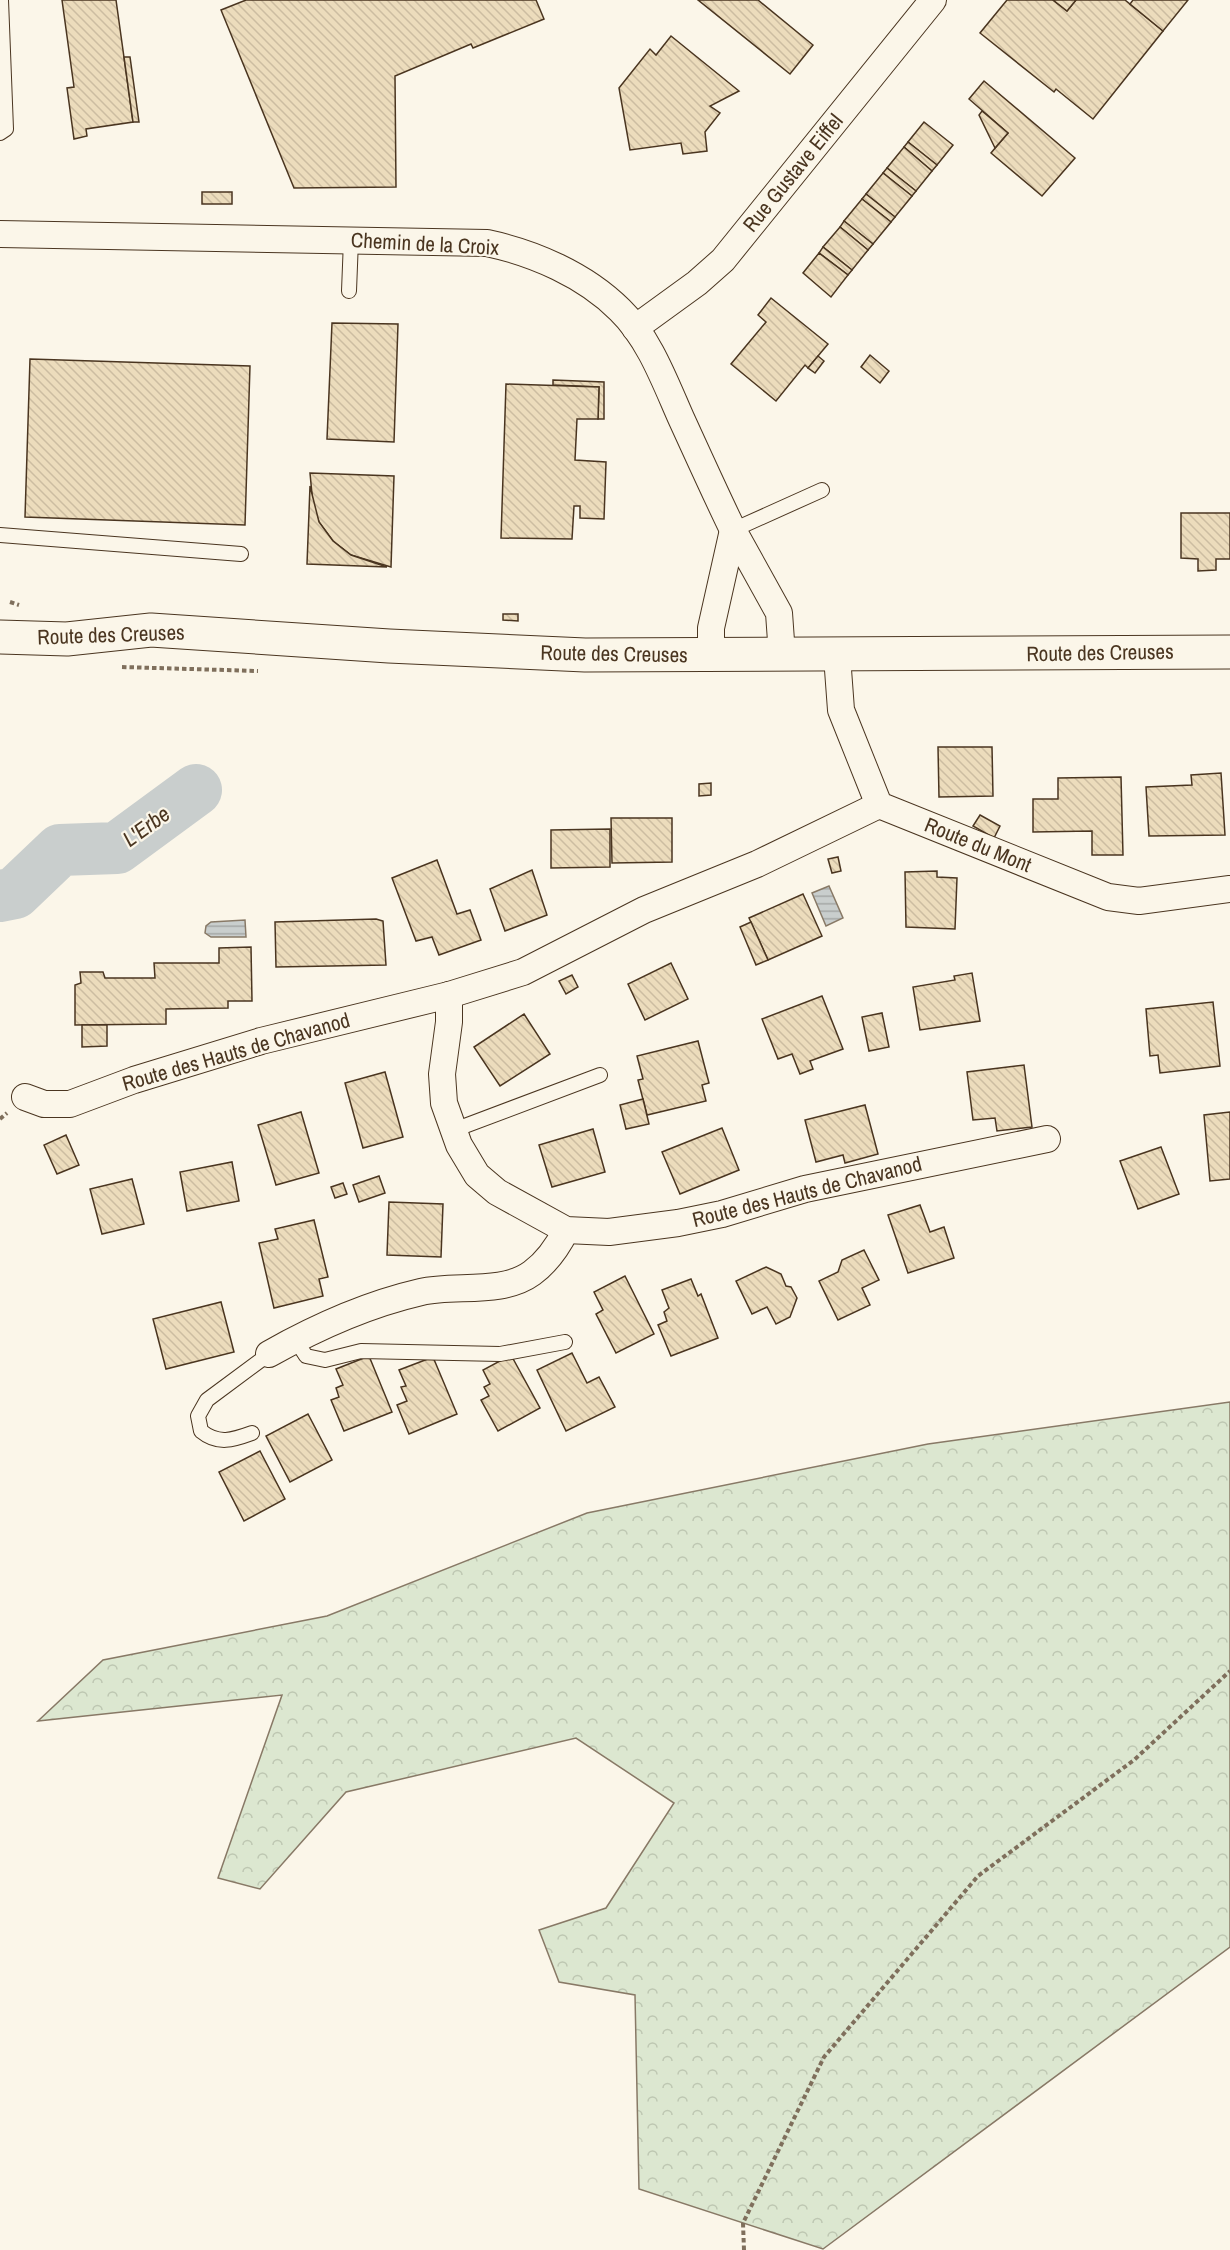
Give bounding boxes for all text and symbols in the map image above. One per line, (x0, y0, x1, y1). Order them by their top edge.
street label: Rue Gustave Eiffel (736, 108, 849, 238)
street label: Chemin de la Croix (350, 225, 500, 262)
street label: Route des Creuses (37, 617, 185, 652)
street label: Route des Creuses (1026, 637, 1174, 668)
street label: Route des Creuses (540, 638, 688, 669)
water label: L'Erbe (116, 799, 176, 853)
street label: Route du Mont (920, 810, 1036, 879)
street label: Route des Hauts de Chavanod (119, 1005, 353, 1098)
street label: Route des Hauts de Chavanod (689, 1149, 925, 1234)

